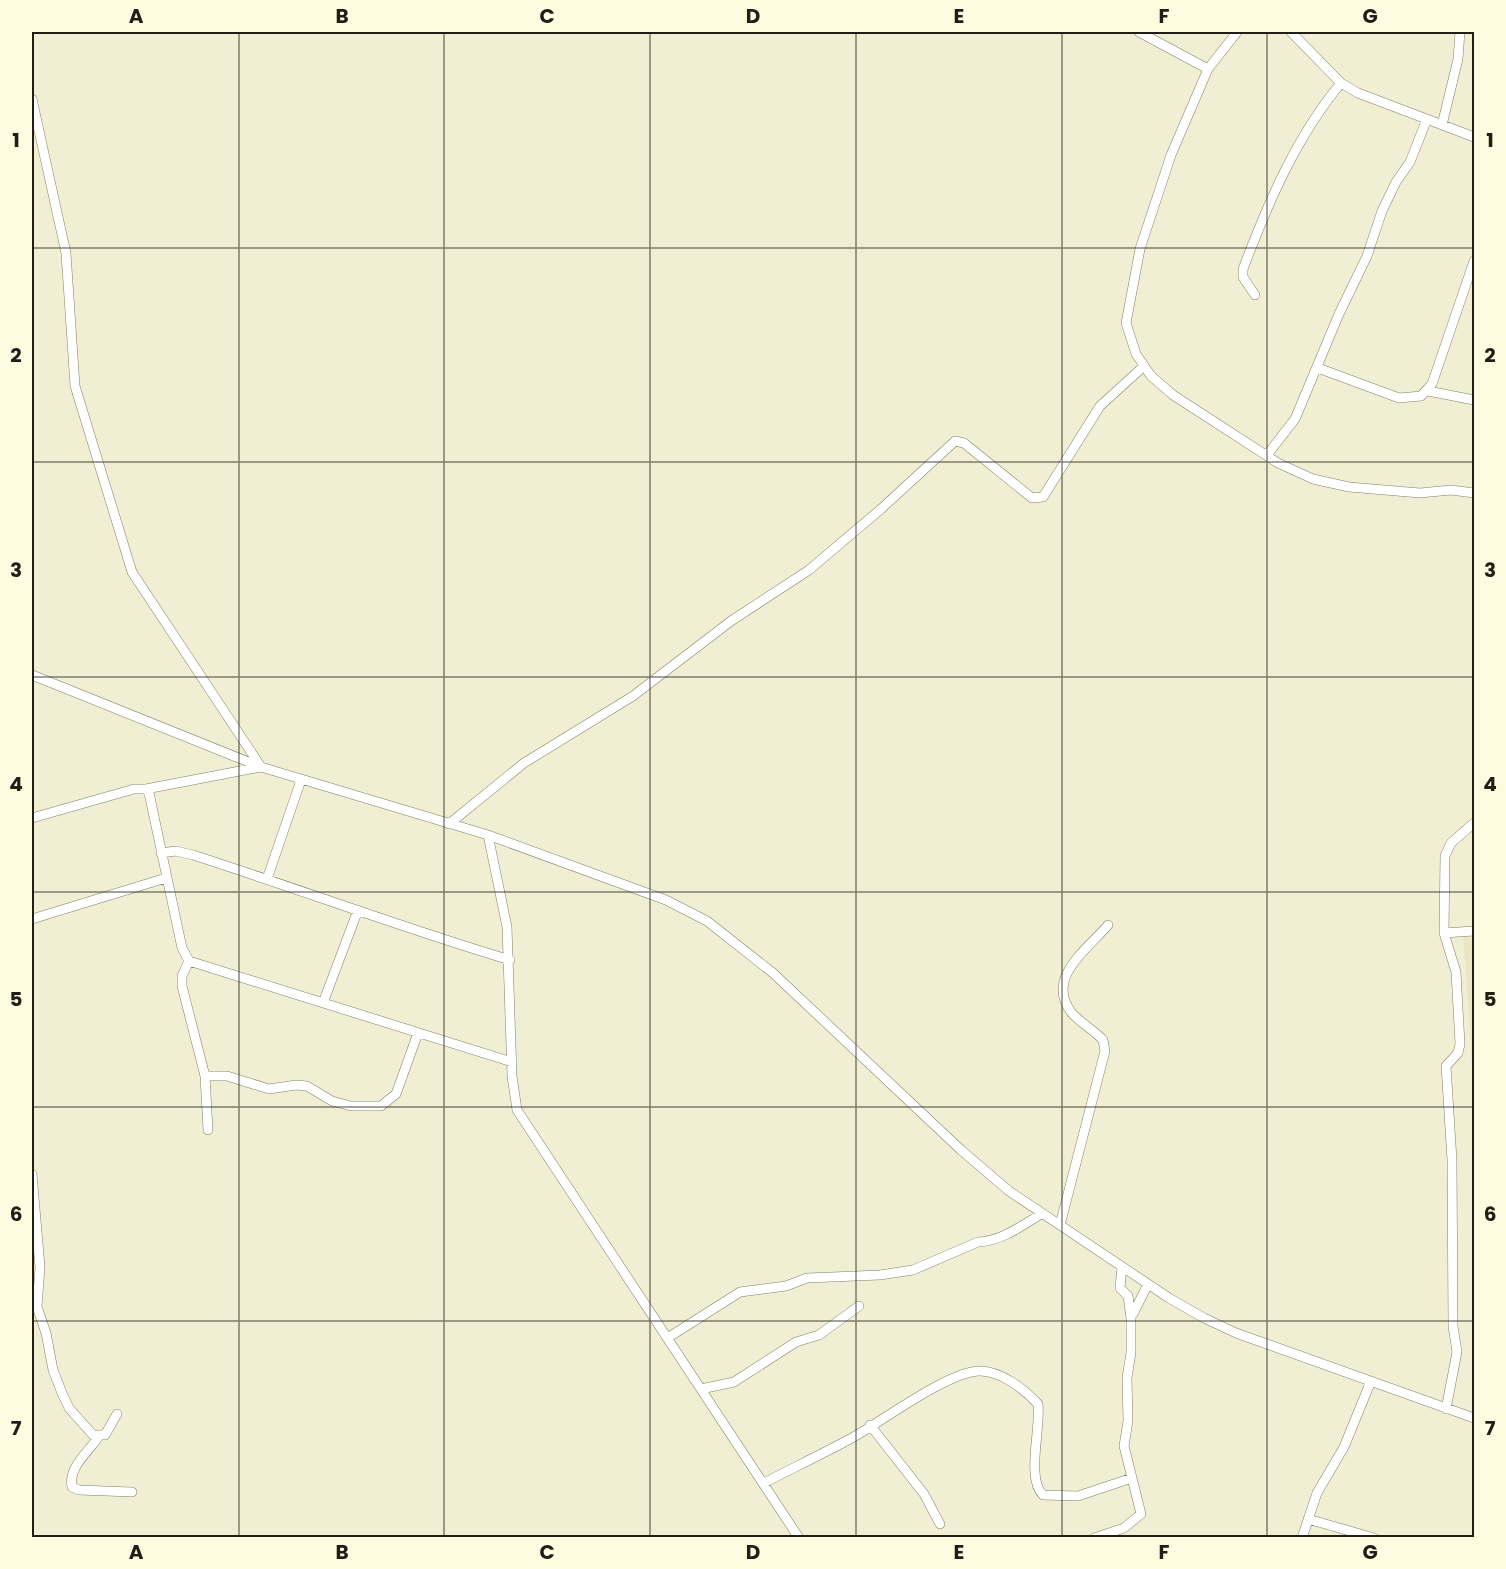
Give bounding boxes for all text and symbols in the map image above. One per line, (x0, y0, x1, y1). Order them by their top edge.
text: A (129, 2, 144, 30)
text: B (335, 2, 349, 30)
text: C (539, 2, 555, 30)
text: D (746, 2, 760, 30)
text: E (954, 2, 964, 30)
text: F (1159, 2, 1170, 30)
text: G (1362, 2, 1378, 30)
text: 1 (12, 126, 20, 154)
text: 1 (1486, 126, 1494, 154)
text: 2 (10, 341, 22, 369)
text: 2 (1484, 341, 1496, 369)
text: 3 (10, 556, 22, 584)
text: 3 (1484, 556, 1496, 584)
text: 4 (9, 770, 23, 798)
text: 4 (1483, 770, 1497, 798)
text: 5 (10, 985, 23, 1013)
text: 5 (1484, 985, 1497, 1013)
text: 6 (10, 1200, 22, 1228)
text: 6 (1484, 1200, 1496, 1228)
text: 7 (11, 1414, 22, 1442)
text: 7 (1485, 1414, 1496, 1442)
text: A (129, 1538, 144, 1566)
text: B (335, 1538, 349, 1566)
text: C (539, 1538, 555, 1566)
text: D (746, 1538, 760, 1566)
text: E (954, 1538, 964, 1566)
text: F (1159, 1538, 1170, 1566)
text: G (1362, 1538, 1378, 1566)

